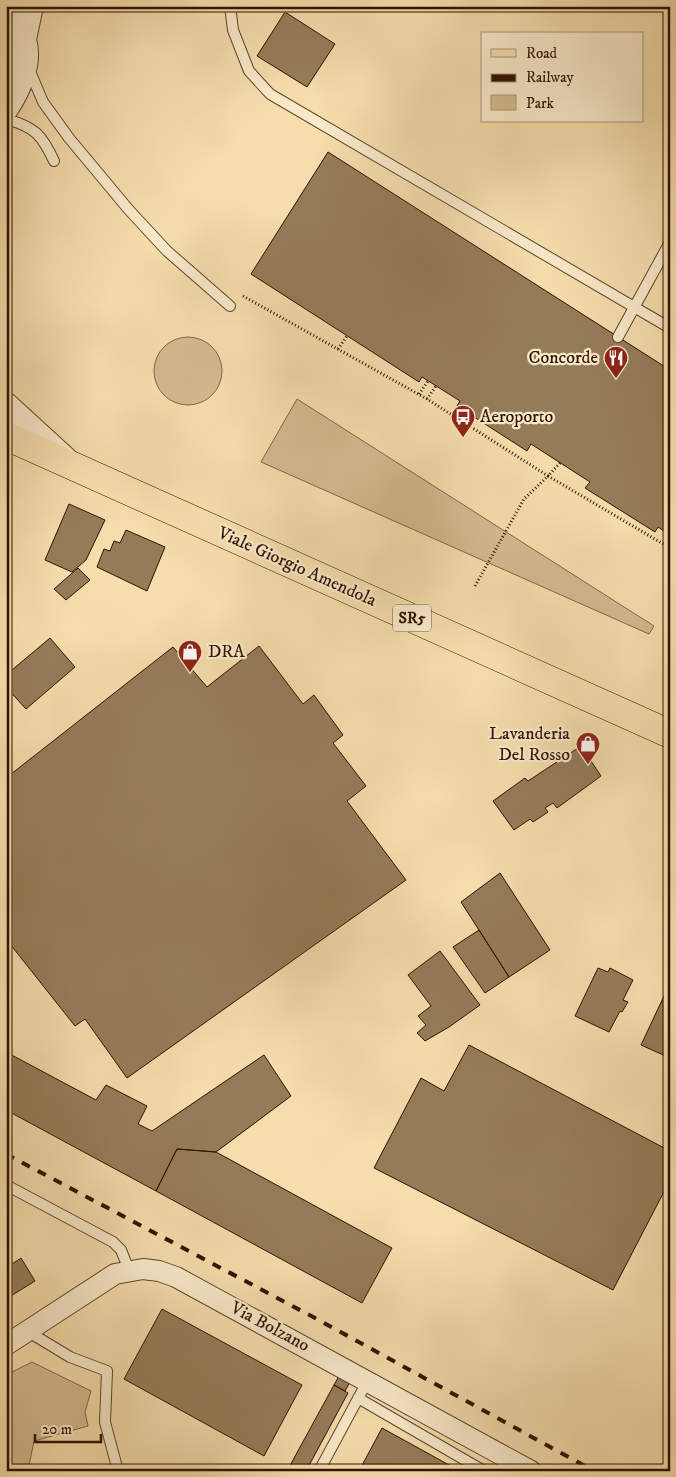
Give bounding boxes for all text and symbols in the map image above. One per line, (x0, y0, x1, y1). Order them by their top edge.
legend (481, 32, 644, 122)
text: Road (526, 44, 558, 63)
text: Railway (526, 68, 574, 87)
text: Park (526, 94, 555, 113)
restaurant icon: Concorde (603, 345, 629, 379)
place label: Concorde (528, 347, 598, 369)
bus stop icon: Aeroporto (450, 404, 476, 438)
place label: Aeroporto (480, 406, 554, 428)
street label: Viale Giorgio Amendola (213, 522, 380, 612)
road number: SR5 (393, 604, 431, 632)
shop icon: DRA (177, 639, 203, 673)
place label: DRA (208, 641, 245, 663)
place label: Lavanderia Del Rosso (489, 723, 570, 766)
shop icon: Lavanderia Del Rosso (575, 731, 601, 765)
street label: Via Bolzano (226, 1297, 314, 1357)
scale bar (35, 1412, 101, 1444)
text: 20 m (42, 1420, 72, 1439)

